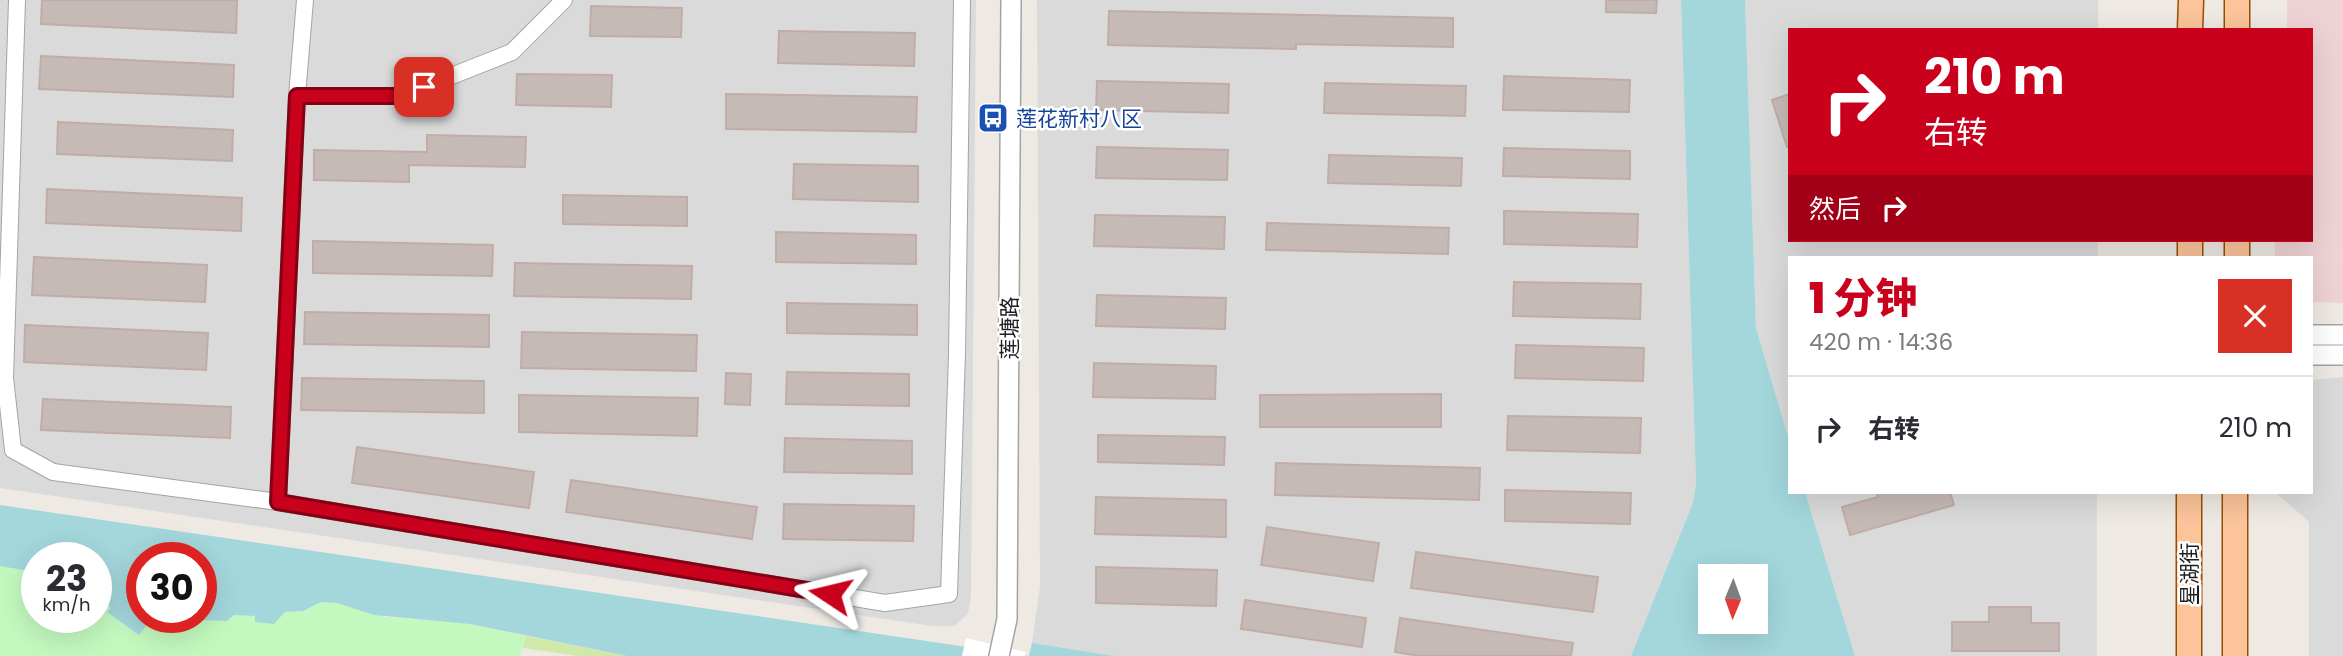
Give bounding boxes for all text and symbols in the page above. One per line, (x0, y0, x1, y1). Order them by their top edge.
text: 210 m (1924, 43, 2065, 111)
icon: right (1809, 56, 1900, 147)
pin (394, 57, 454, 117)
icon: arrive (405, 68, 443, 106)
bus stop icon: 莲花新村八区 (976, 101, 1010, 135)
place label: 莲花新村八区 (1016, 104, 1142, 133)
text: 右转 (1924, 110, 1988, 155)
icon: right (1875, 189, 1913, 227)
text: 然后 (1809, 191, 1861, 227)
text: 1 分钟 (1809, 269, 1917, 328)
button: close (2218, 279, 2292, 353)
street label: 莲塘路 (995, 297, 1024, 360)
text: 420 m · 14:36 (1809, 326, 1953, 358)
icon: right (1809, 410, 1847, 448)
text: 210 m (2219, 410, 2292, 446)
text: 右转 (1868, 411, 1920, 447)
speed limit sign: 30 (126, 542, 217, 633)
street label: 星湖街 (2175, 543, 2204, 606)
text: 23 (46, 554, 87, 603)
position arrow (793, 557, 867, 631)
north arrow (1698, 564, 1768, 634)
map controls (1698, 564, 1768, 634)
text: km/h (43, 592, 90, 617)

